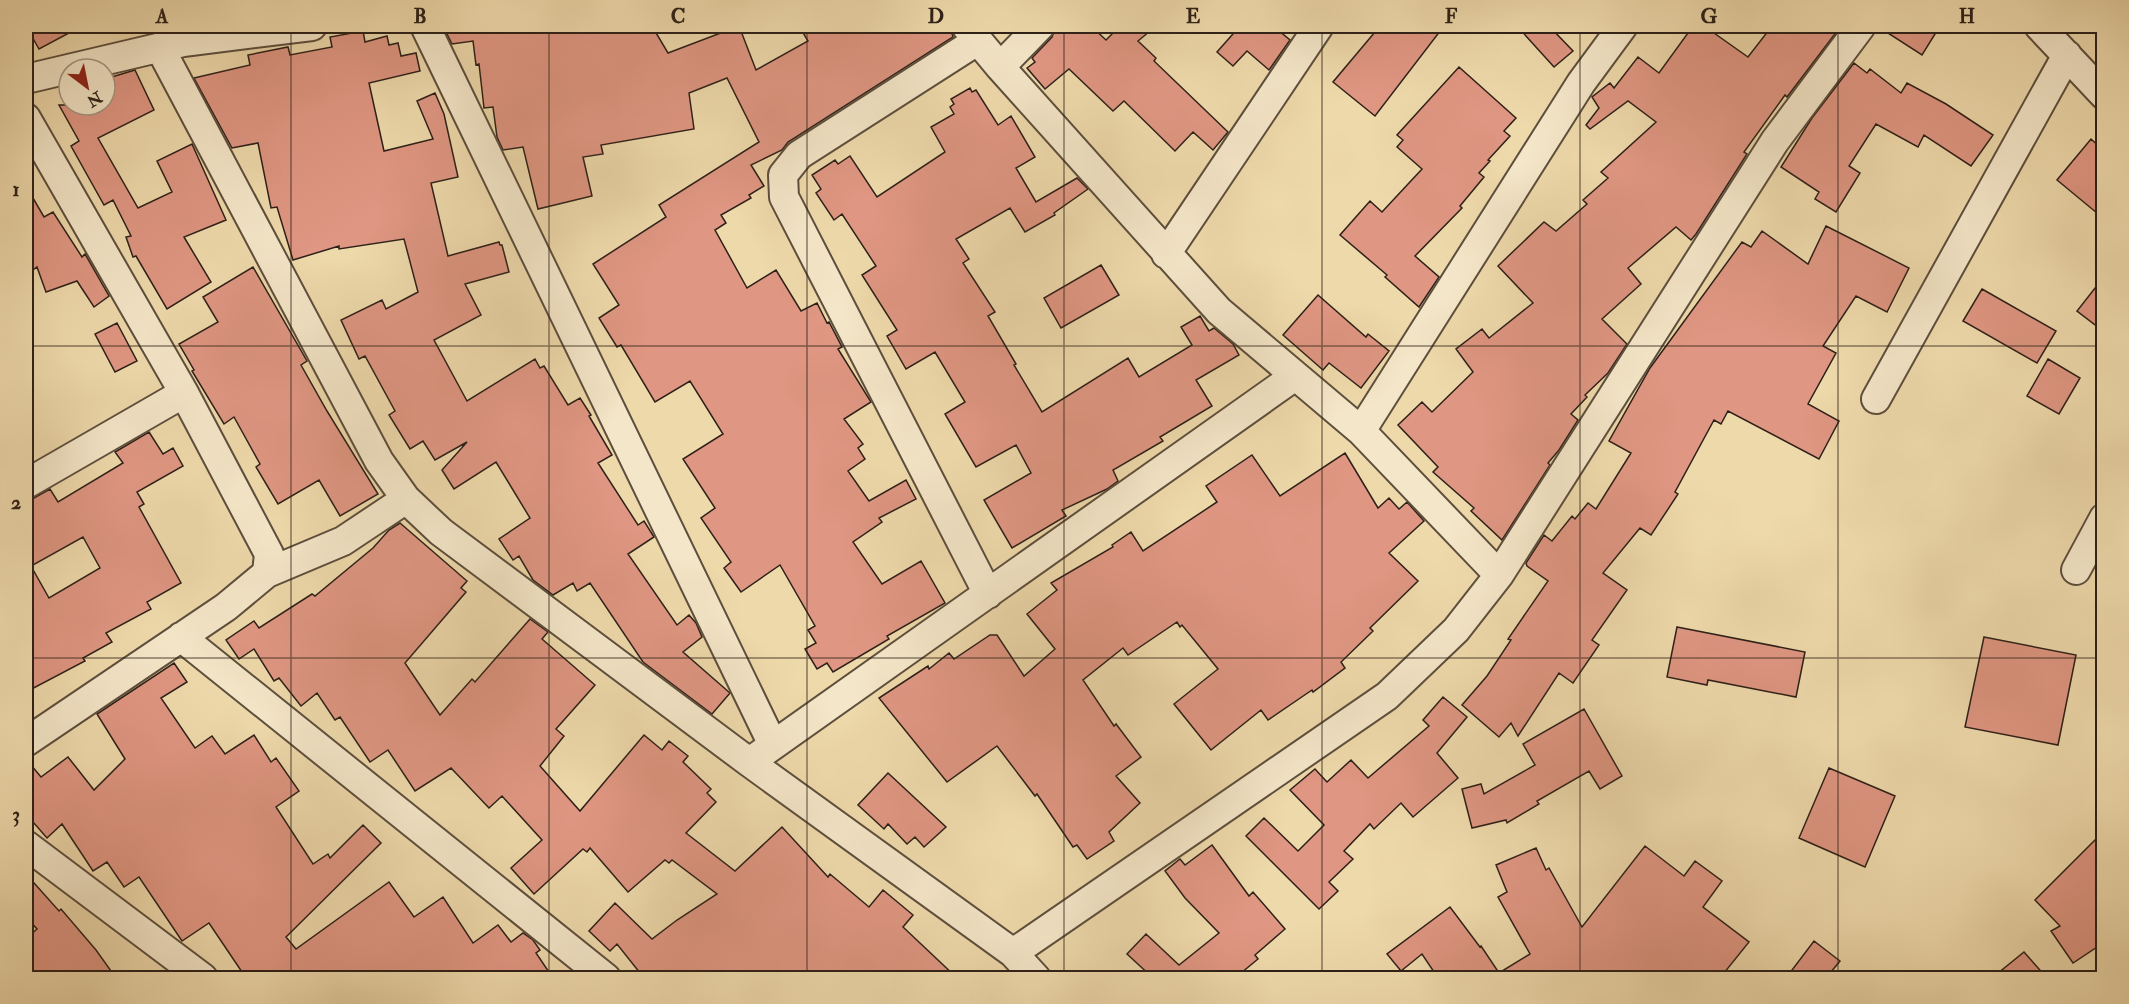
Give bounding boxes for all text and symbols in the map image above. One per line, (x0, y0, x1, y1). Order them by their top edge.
text: A (155, 4, 169, 29)
text: B (413, 4, 427, 29)
text: C (671, 4, 685, 29)
text: D (928, 4, 944, 29)
text: E (1186, 4, 1201, 29)
text: F (1445, 4, 1458, 29)
text: G (1701, 4, 1718, 29)
text: H (1959, 4, 1975, 29)
north arrow (57, 57, 117, 117)
text: N (82, 86, 107, 112)
text: 1 (12, 177, 20, 202)
text: 2 (11, 490, 21, 515)
text: 3 (12, 802, 20, 827)

